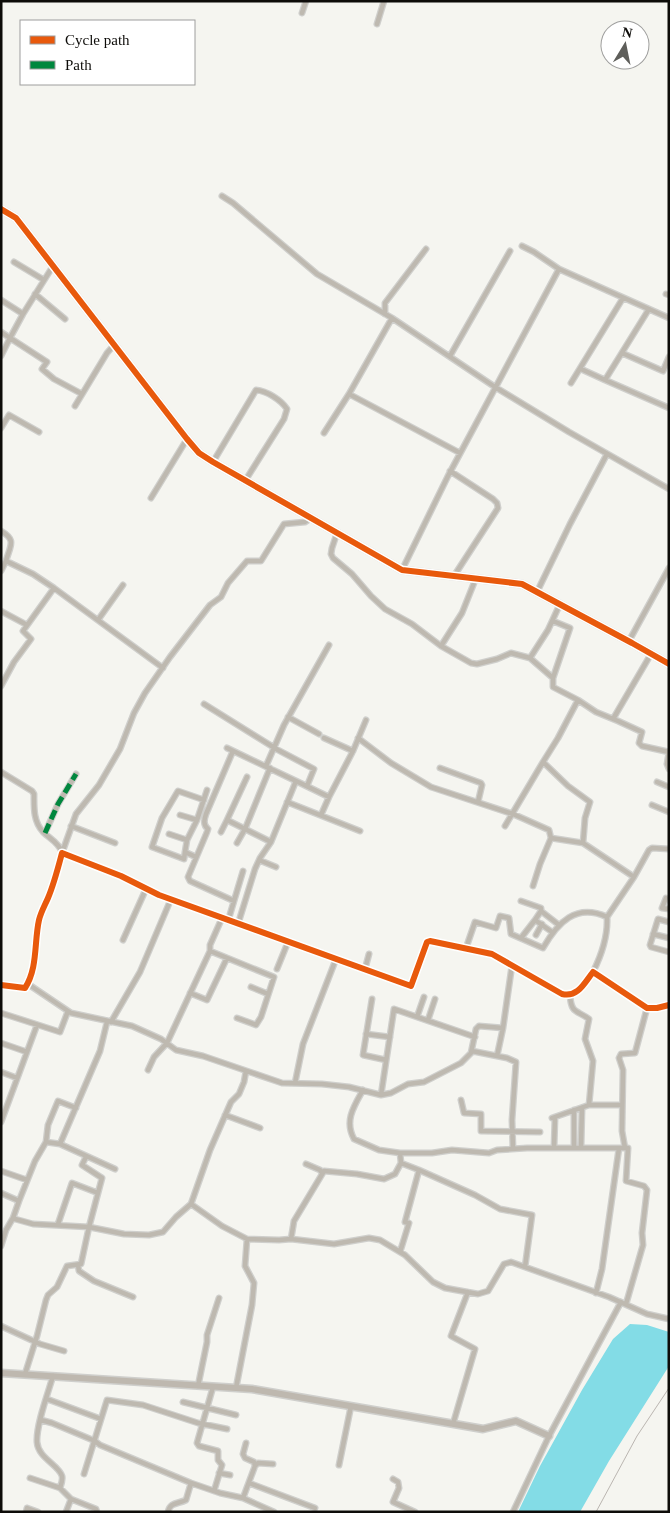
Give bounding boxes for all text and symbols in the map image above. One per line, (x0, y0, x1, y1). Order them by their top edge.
legend (20, 20, 195, 85)
north arrow (600, 20, 650, 70)
text: N (621, 24, 633, 41)
text: Cycle path (65, 32, 130, 48)
text: Path (65, 57, 92, 73)

